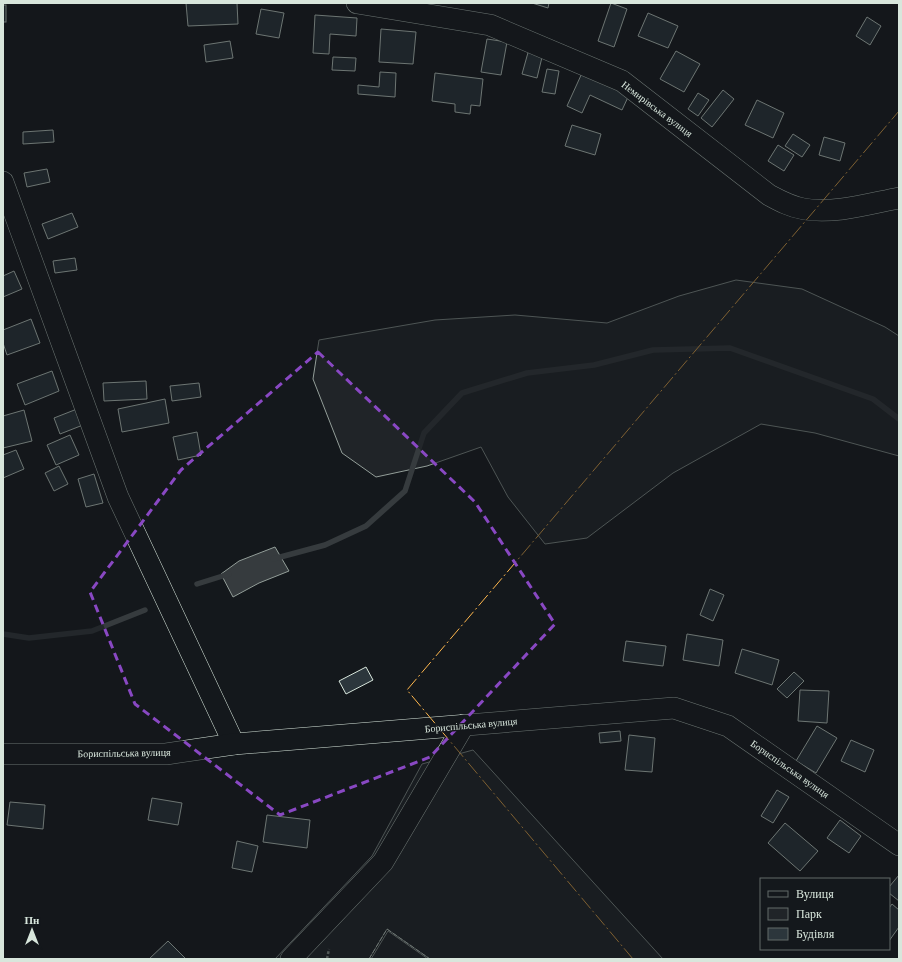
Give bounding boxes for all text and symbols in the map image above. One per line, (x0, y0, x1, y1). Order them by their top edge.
street label: Немирівська вулиця (619, 79, 695, 139)
street label: Бориспільська вулиця (424, 715, 518, 735)
street label: Бориспільська вулиця (749, 738, 832, 800)
street label: Бориспільська вулиця (77, 747, 171, 759)
legend (760, 878, 890, 950)
text: Вулиця (796, 887, 834, 901)
text: Парк (796, 907, 822, 921)
north arrow (12, 910, 52, 950)
text: Пн (25, 914, 40, 926)
text: Будівля (796, 927, 835, 941)

